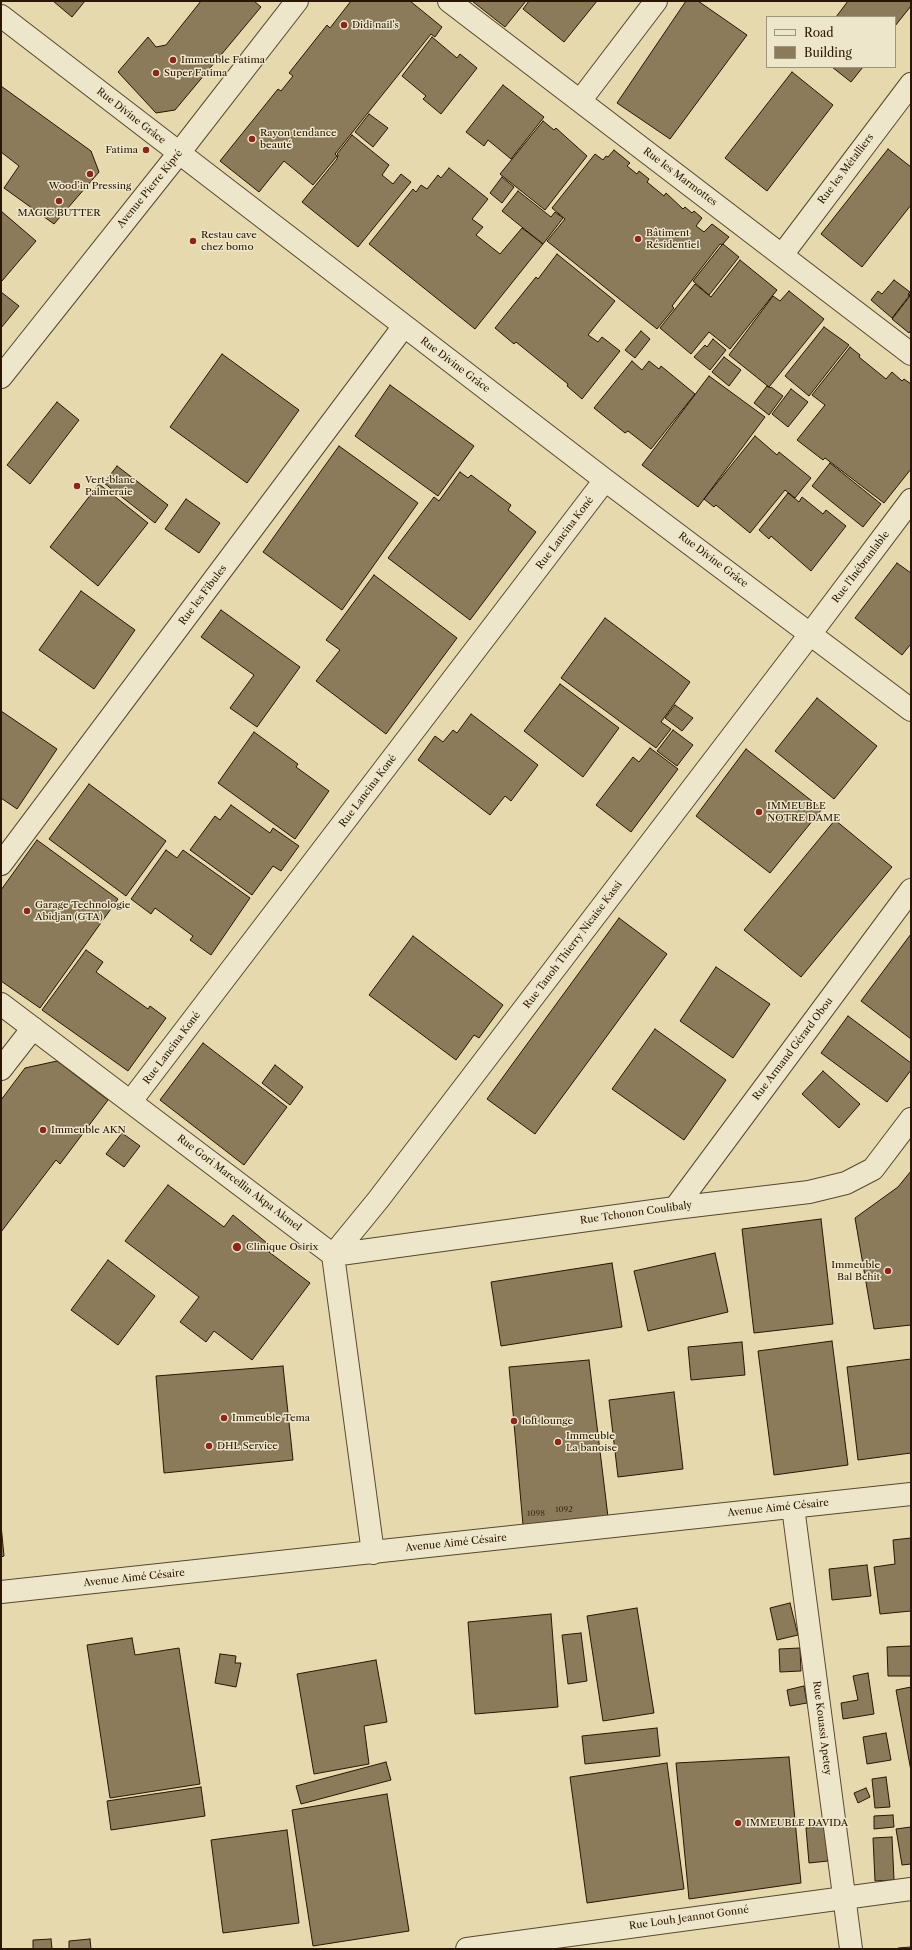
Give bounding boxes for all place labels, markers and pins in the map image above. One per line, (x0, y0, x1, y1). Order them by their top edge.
place label: Didi nail's (352, 19, 399, 31)
marker: Didi nail's (339, 20, 349, 30)
place label: Immeuble Fatima (181, 54, 265, 66)
marker: Immeuble Fatima (168, 55, 178, 65)
place label: Super Fatima (164, 67, 227, 79)
marker: Super Fatima (151, 68, 161, 78)
place label: Rayon tendance beauté (260, 127, 337, 150)
marker: Rayon tendance beauté (247, 134, 257, 144)
place label: Fatima (105, 144, 138, 156)
marker: Fatima (141, 145, 151, 155)
marker: Wood’in Pressing (85, 169, 95, 179)
place label: Wood’in Pressing (49, 180, 131, 192)
marker: MAGIC BUTTER (54, 196, 64, 206)
place label: MAGIC BUTTER (17, 207, 101, 219)
place label: Bâtiment Résidentiel (646, 227, 699, 250)
place label: Restau cave chez bomo (201, 229, 257, 252)
marker: Bâtiment Résidentiel (633, 234, 643, 244)
marker: Restau cave chez bomo (188, 236, 198, 246)
place label: Vert-blanc Palmeraie (85, 474, 135, 498)
marker: Vert-blanc Palmeraie (72, 481, 82, 491)
place label: IMMEUBLE NOTRE DAME (767, 800, 840, 824)
marker: IMMEUBLE NOTRE DAME (754, 807, 764, 817)
place label: Garage Technologie Abidjan (GTA) (35, 899, 130, 922)
marker: Garage Technologie Abidjan (GTA) (22, 906, 32, 916)
place label: Immeuble AKN (51, 1124, 126, 1136)
marker: Immeuble AKN (38, 1125, 48, 1135)
marker: Clinique Osirix (231, 1241, 243, 1253)
place label: Clinique Osirix (246, 1241, 318, 1253)
place label: Immeuble Bal Bchit (831, 1259, 880, 1282)
marker: Immeuble Bal Bchit (883, 1266, 893, 1276)
place label: Immeuble Tema (232, 1412, 310, 1424)
marker: Immeuble Tema (219, 1413, 229, 1423)
place label: loft lounge (522, 1415, 573, 1427)
marker: loft lounge (509, 1416, 519, 1426)
place label: Immeuble La banoise (566, 1430, 617, 1454)
marker: Immeuble La banoise (553, 1437, 563, 1447)
place label: DHL Service (217, 1440, 278, 1452)
marker: DHL Service (204, 1441, 214, 1451)
place label: IMMEUBLE DAVIDA (746, 1817, 848, 1829)
marker: IMMEUBLE DAVIDA (733, 1818, 743, 1828)

